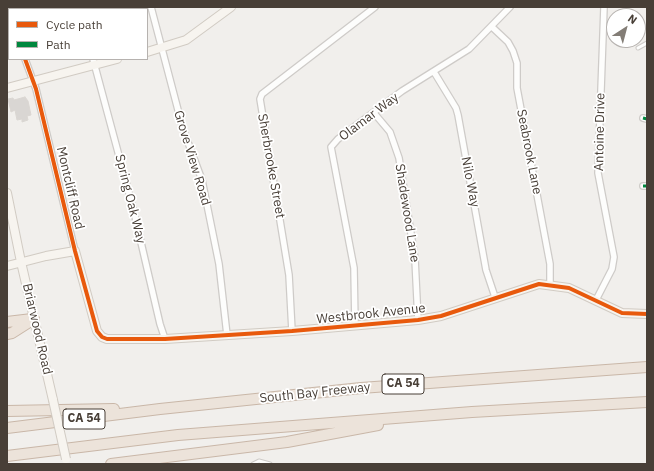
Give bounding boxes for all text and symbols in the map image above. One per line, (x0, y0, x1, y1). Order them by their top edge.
legend (8, 8, 148, 60)
north arrow (606, 8, 646, 48)
text: N (625, 11, 640, 27)
text: Cycle path (46, 17, 103, 32)
text: Path (46, 37, 71, 52)
street label: Olamar Way (336, 90, 402, 144)
street label: Antoine Drive (592, 93, 608, 171)
street label: Seabrook Lane (513, 108, 545, 196)
street label: Grove View Road (170, 109, 214, 207)
street label: Sherbrooke Street (254, 112, 288, 220)
street label: Montcliff Road (53, 145, 87, 231)
street label: Spring Oak Way (111, 153, 149, 245)
street label: Nilo Way (457, 155, 483, 209)
street label: Shadewood Lane (392, 163, 422, 263)
street label: Briarwood Road (19, 282, 55, 376)
street label: Westbrook Avenue (316, 301, 426, 327)
road number: CA 54 (382, 374, 424, 394)
street label: South Bay Freeway (259, 379, 371, 407)
road number: CA 54 (63, 409, 105, 429)

